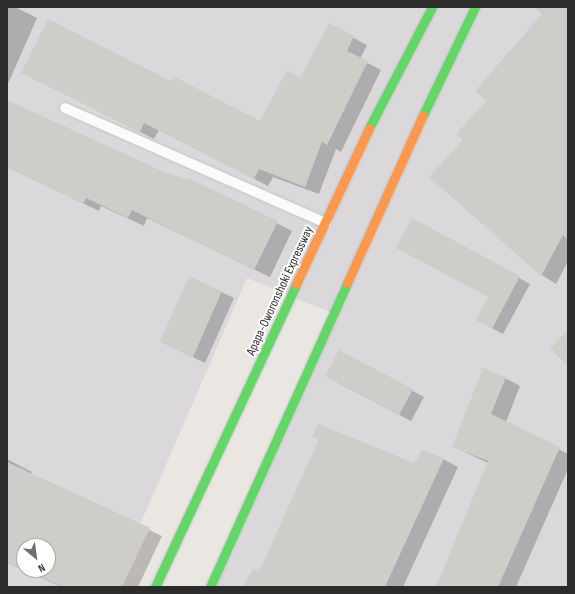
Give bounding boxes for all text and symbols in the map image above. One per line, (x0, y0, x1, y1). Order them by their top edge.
street label: Apapa-Oworonshoki Expressway (243, 224, 317, 358)
north arrow (16, 538, 56, 578)
text: N (36, 561, 47, 575)

